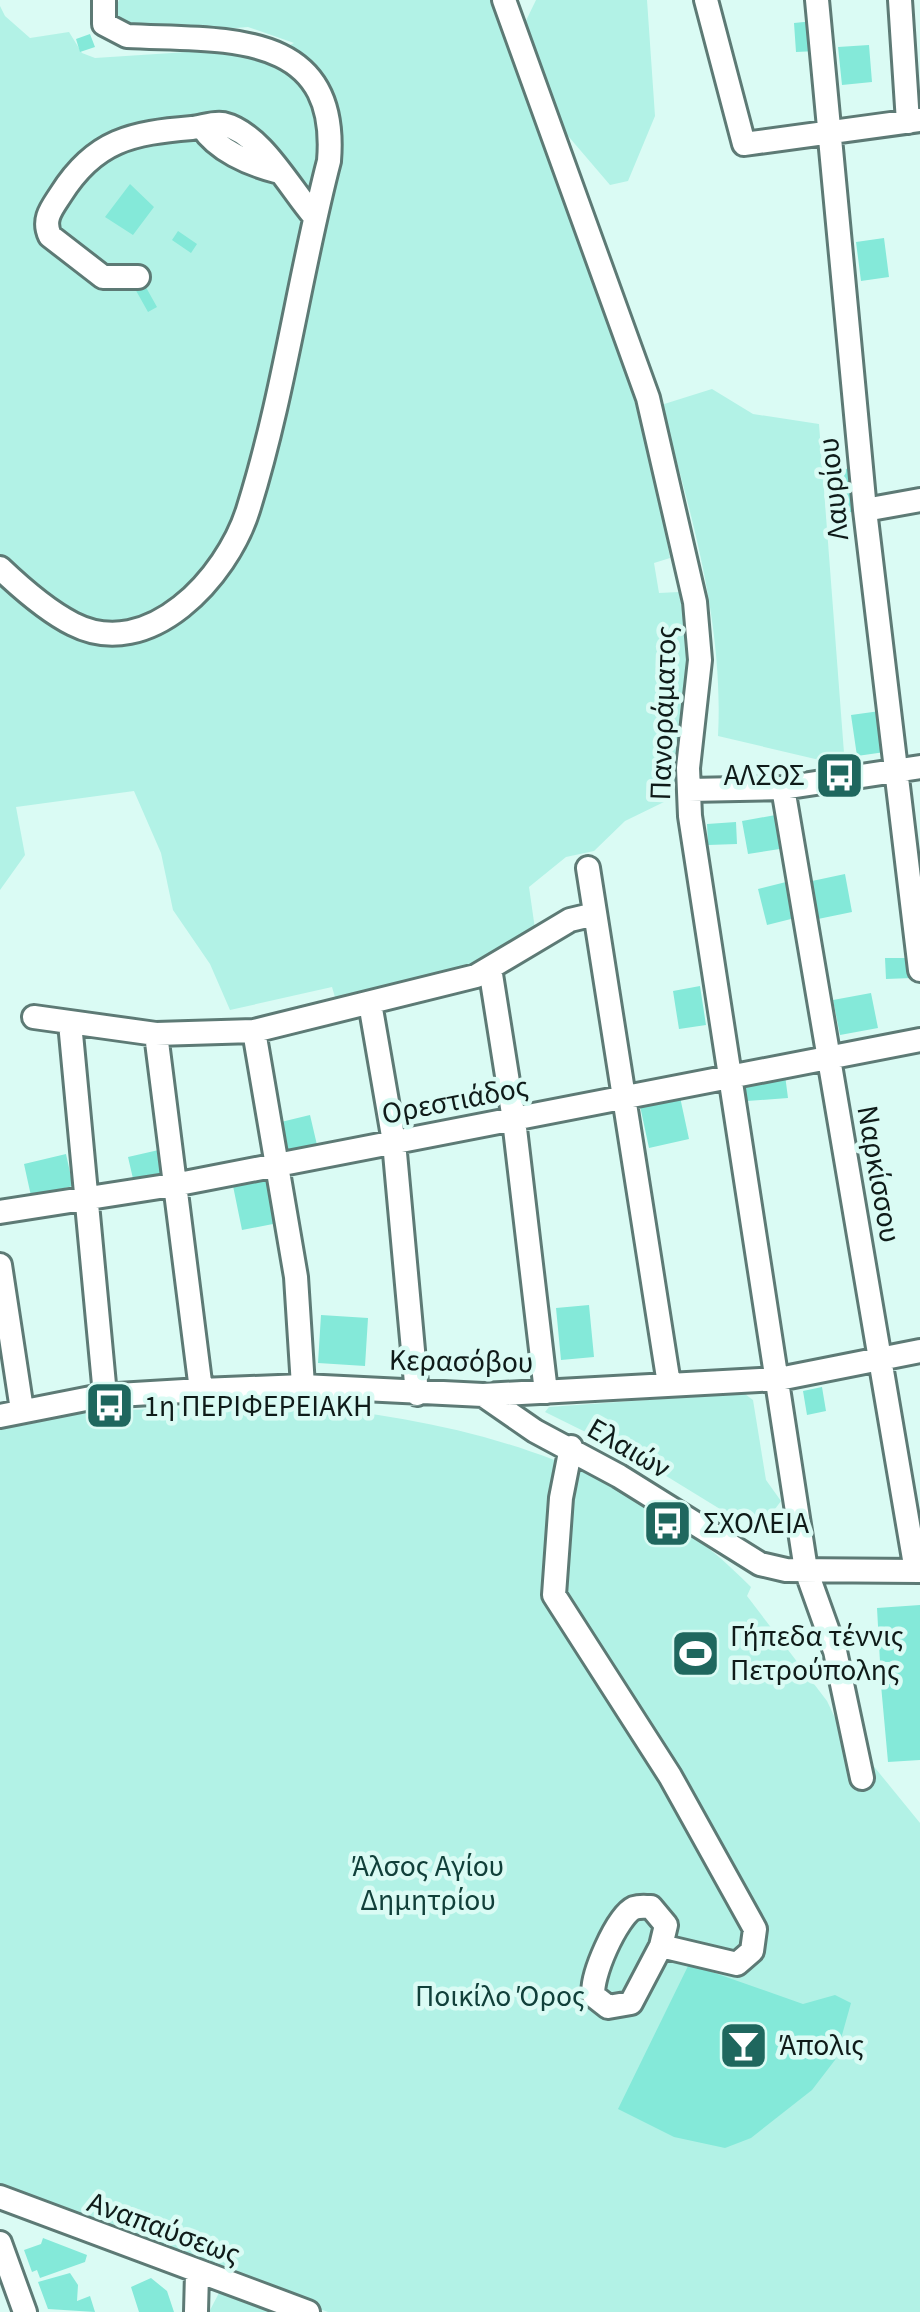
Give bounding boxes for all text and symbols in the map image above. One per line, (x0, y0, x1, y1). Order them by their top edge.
street label: Λαυρίου (807, 436, 860, 542)
street label: Πανοράματος (639, 625, 688, 801)
bus stop icon: ΑΛΣΟΣ (814, 749, 866, 801)
place label: ΑΛΣΟΣ (724, 754, 805, 797)
street label: Ορεστιάδος (378, 1065, 532, 1136)
street label: Ναρκίσσου (845, 1102, 912, 1246)
street label: Κερασόβου (388, 1339, 534, 1384)
bus stop icon: 1η ΠΕΡΙΦΕΡΕΙΑΚΗ (83, 1380, 135, 1432)
place label: 1η ΠΕΡΙΦΕΡΕΙΑΚΗ (144, 1385, 372, 1428)
street label: Ελαιών (579, 1407, 678, 1490)
bus stop icon: ΣΧΟΛΕΙΑ (642, 1497, 694, 1549)
place label: ΣΧΟΛΕΙΑ (703, 1502, 810, 1545)
place label: Γήπεδα τέννις Πετρούπολης (730, 1615, 904, 1692)
sports icon: Γήπεδα τέννις Πετρούπολης (669, 1627, 721, 1679)
park label: Άλσος Αγίου Δημητρίου (352, 1845, 504, 1922)
park label: Ποικίλο Όρος (415, 1975, 585, 2018)
bar icon: Άπολις (718, 2019, 770, 2071)
place label: Άπολις (779, 2024, 864, 2067)
street label: Αναπαύσεως (81, 2181, 246, 2276)

